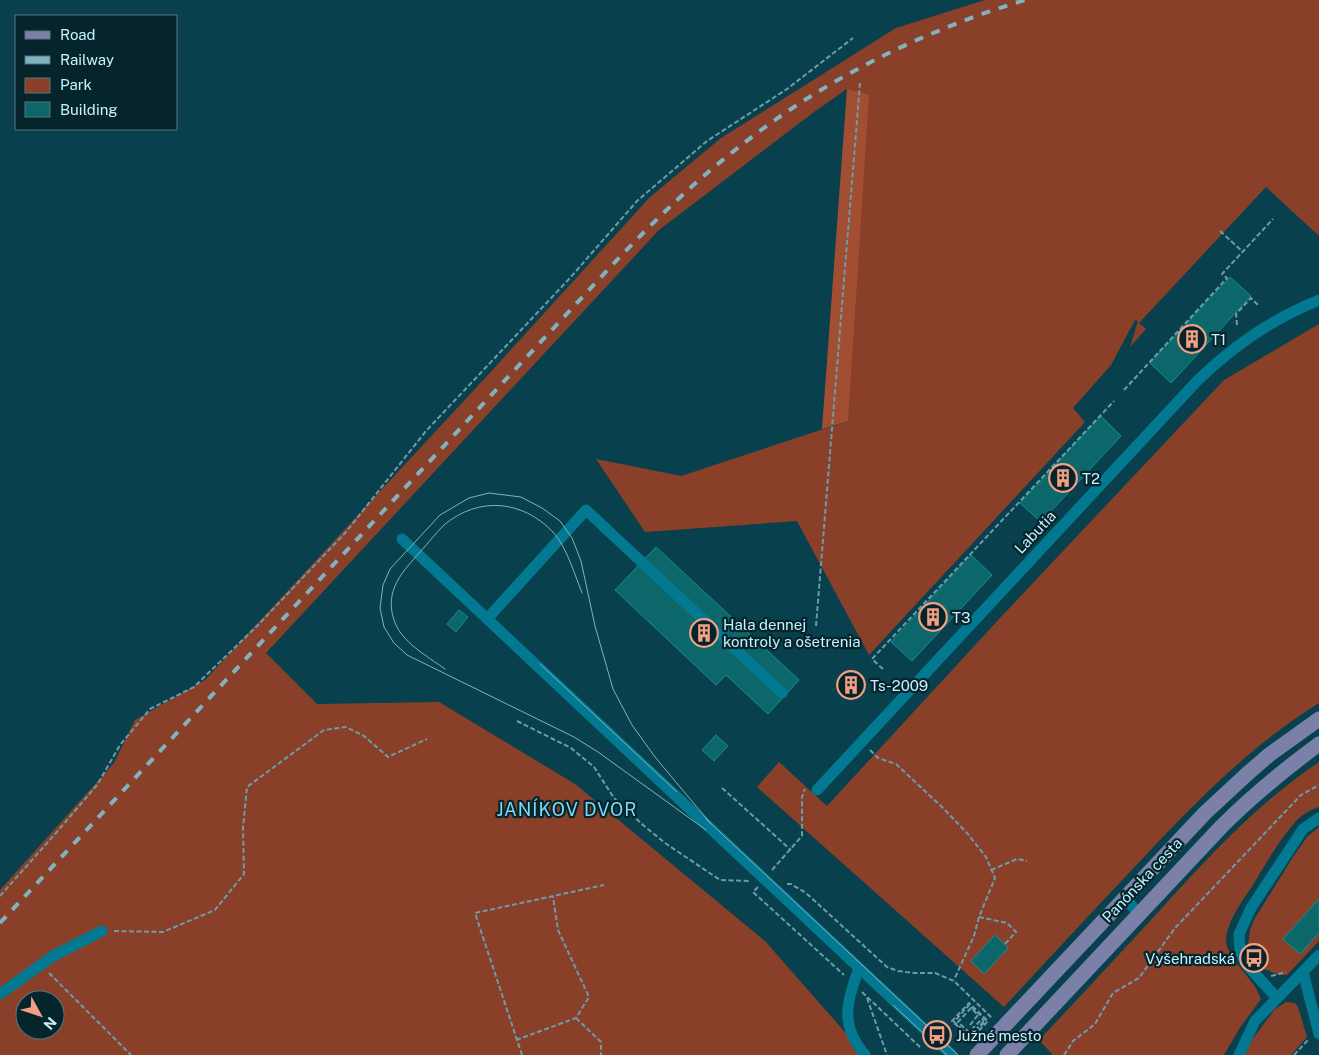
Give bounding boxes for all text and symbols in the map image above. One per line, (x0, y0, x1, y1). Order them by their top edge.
legend (15, 15, 178, 130)
text: Road (60, 26, 96, 43)
text: Railway (60, 51, 114, 68)
text: Park (60, 76, 92, 93)
text: Building (60, 101, 118, 118)
building icon: T1 (1177, 324, 1207, 354)
place label: T1 (1211, 331, 1226, 348)
building icon: T2 (1048, 463, 1078, 493)
place label: T2 (1082, 470, 1100, 487)
street label: Labutia (1011, 507, 1059, 557)
building icon: T3 (918, 602, 948, 632)
place label: T3 (952, 609, 970, 626)
place label: Hala dennej kontroly a ošetrenia (723, 616, 860, 650)
building icon: Hala dennej kontroly a ošetrenia (689, 618, 719, 648)
building icon: Ts-2009 (836, 670, 866, 700)
place label: Ts-2009 (870, 677, 928, 694)
district label: JANÍKOV DVOR (497, 798, 637, 820)
street label: Panónska cesta (1099, 834, 1185, 926)
bus stop icon: Vyšehradská (1239, 943, 1269, 973)
place label: Vyšehradská (1145, 950, 1235, 967)
north arrow (15, 990, 65, 1040)
text: N (40, 1014, 60, 1033)
bus stop icon: Južné mesto (922, 1020, 952, 1050)
place label: Južné mesto (956, 1027, 1041, 1044)

